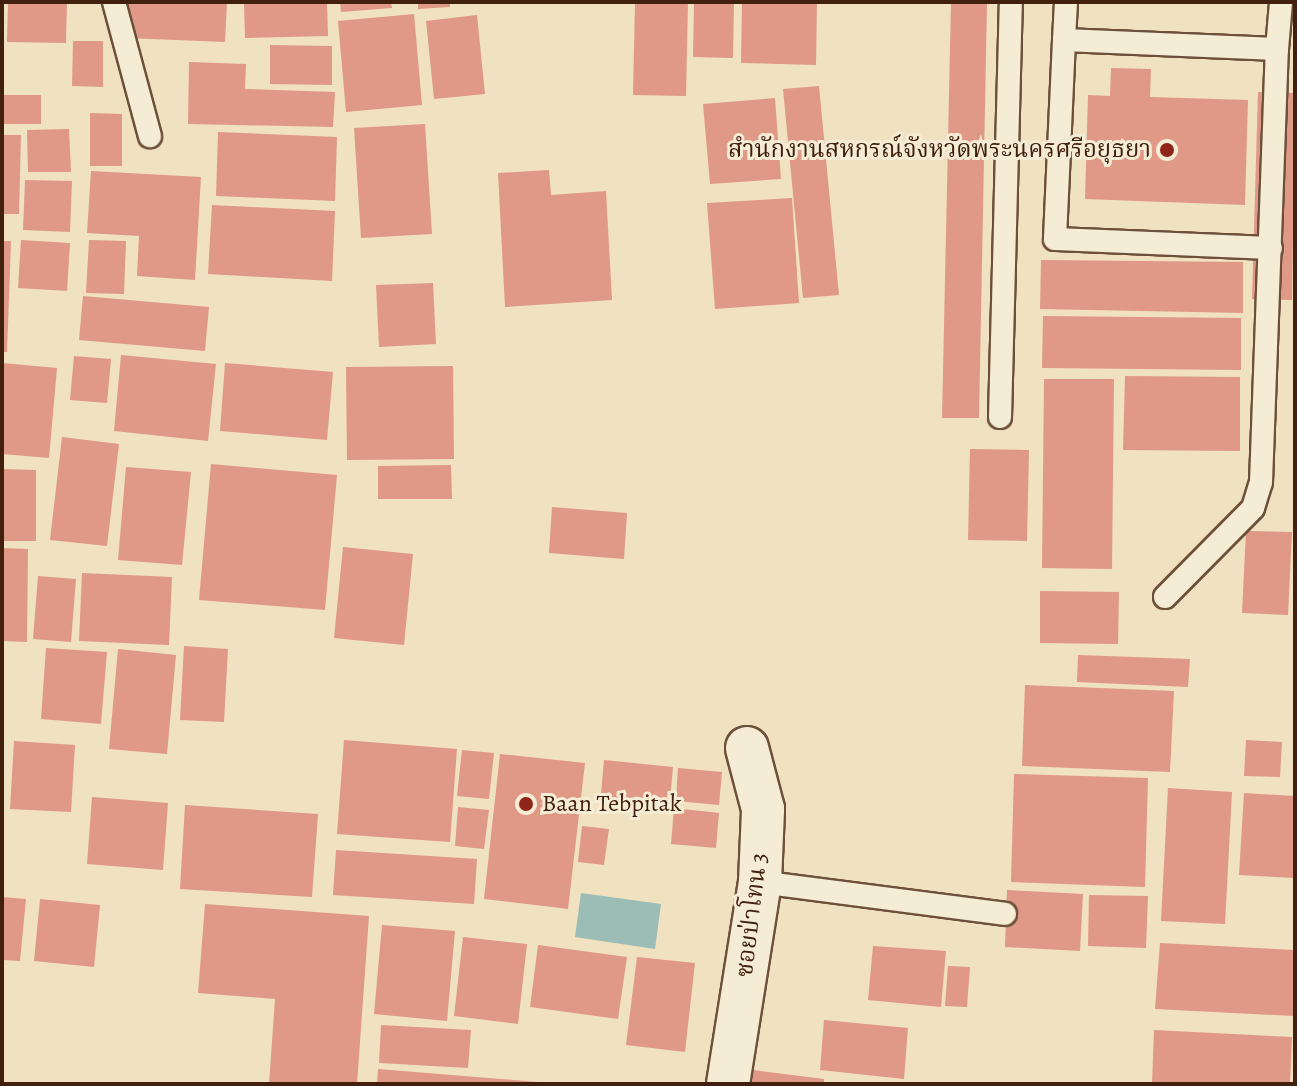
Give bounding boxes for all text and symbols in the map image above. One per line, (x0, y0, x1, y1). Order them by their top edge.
place label: สํานักงานสหกรณ์จังหวัดพระนครศรีอยุธยา (728, 136, 1151, 164)
marker: สํานักงานสหกรณ์จังหวัดพระนครศรีอยุธยา (1158, 141, 1176, 159)
place label: Baan Tebpitak (542, 790, 682, 818)
marker: Baan Tebpitak (517, 795, 535, 813)
street label: ซอยป่าโทน 3 (730, 851, 774, 979)

